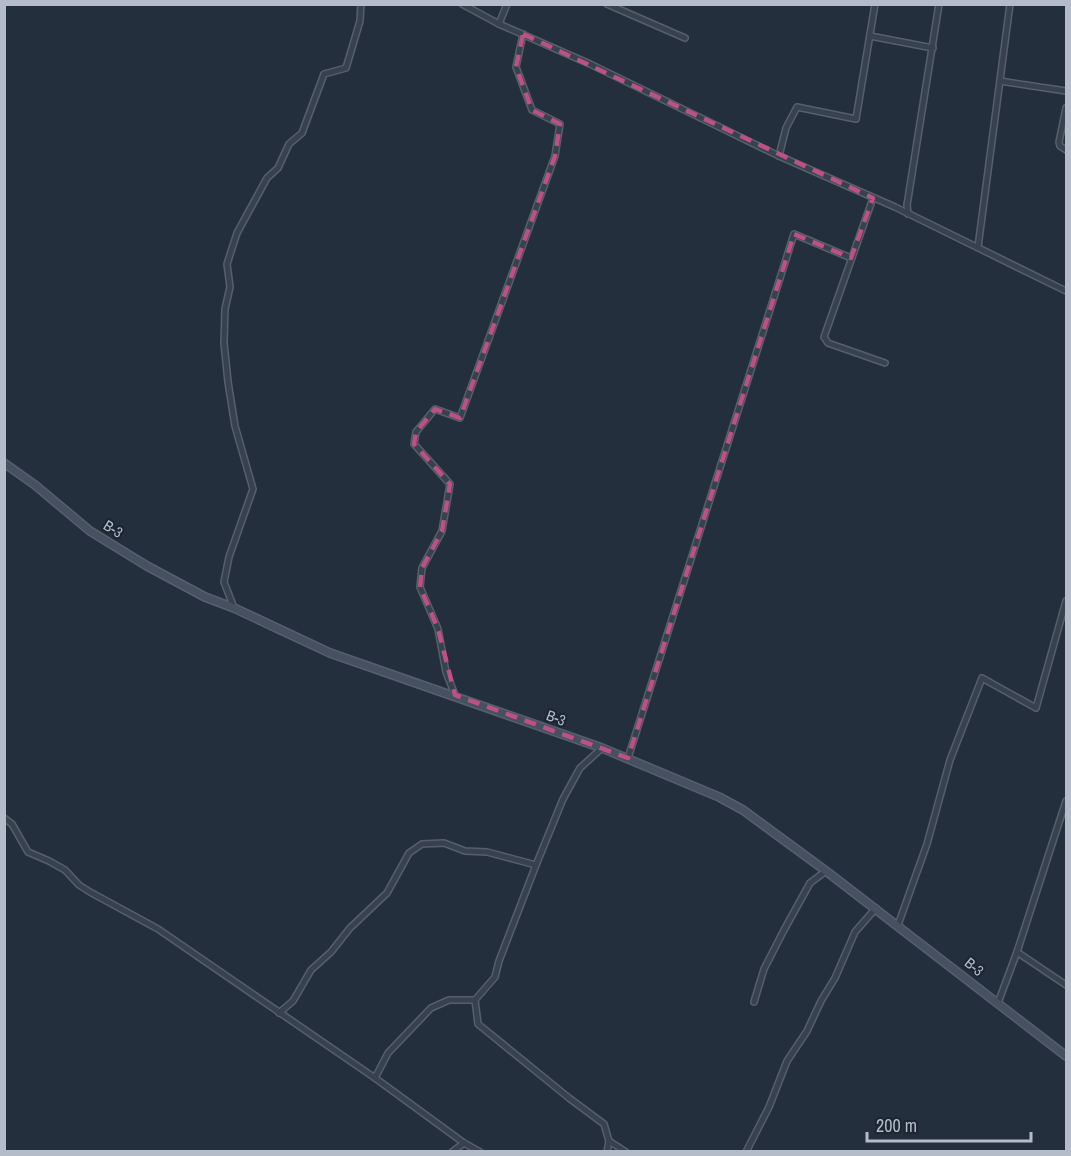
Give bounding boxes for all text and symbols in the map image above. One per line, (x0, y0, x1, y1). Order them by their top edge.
street label: B-3 (100, 515, 127, 543)
street label: B-3 (544, 704, 569, 731)
street label: B-3 (960, 952, 988, 981)
scale bar (867, 1105, 1030, 1143)
text: 200 m (876, 1113, 917, 1138)

